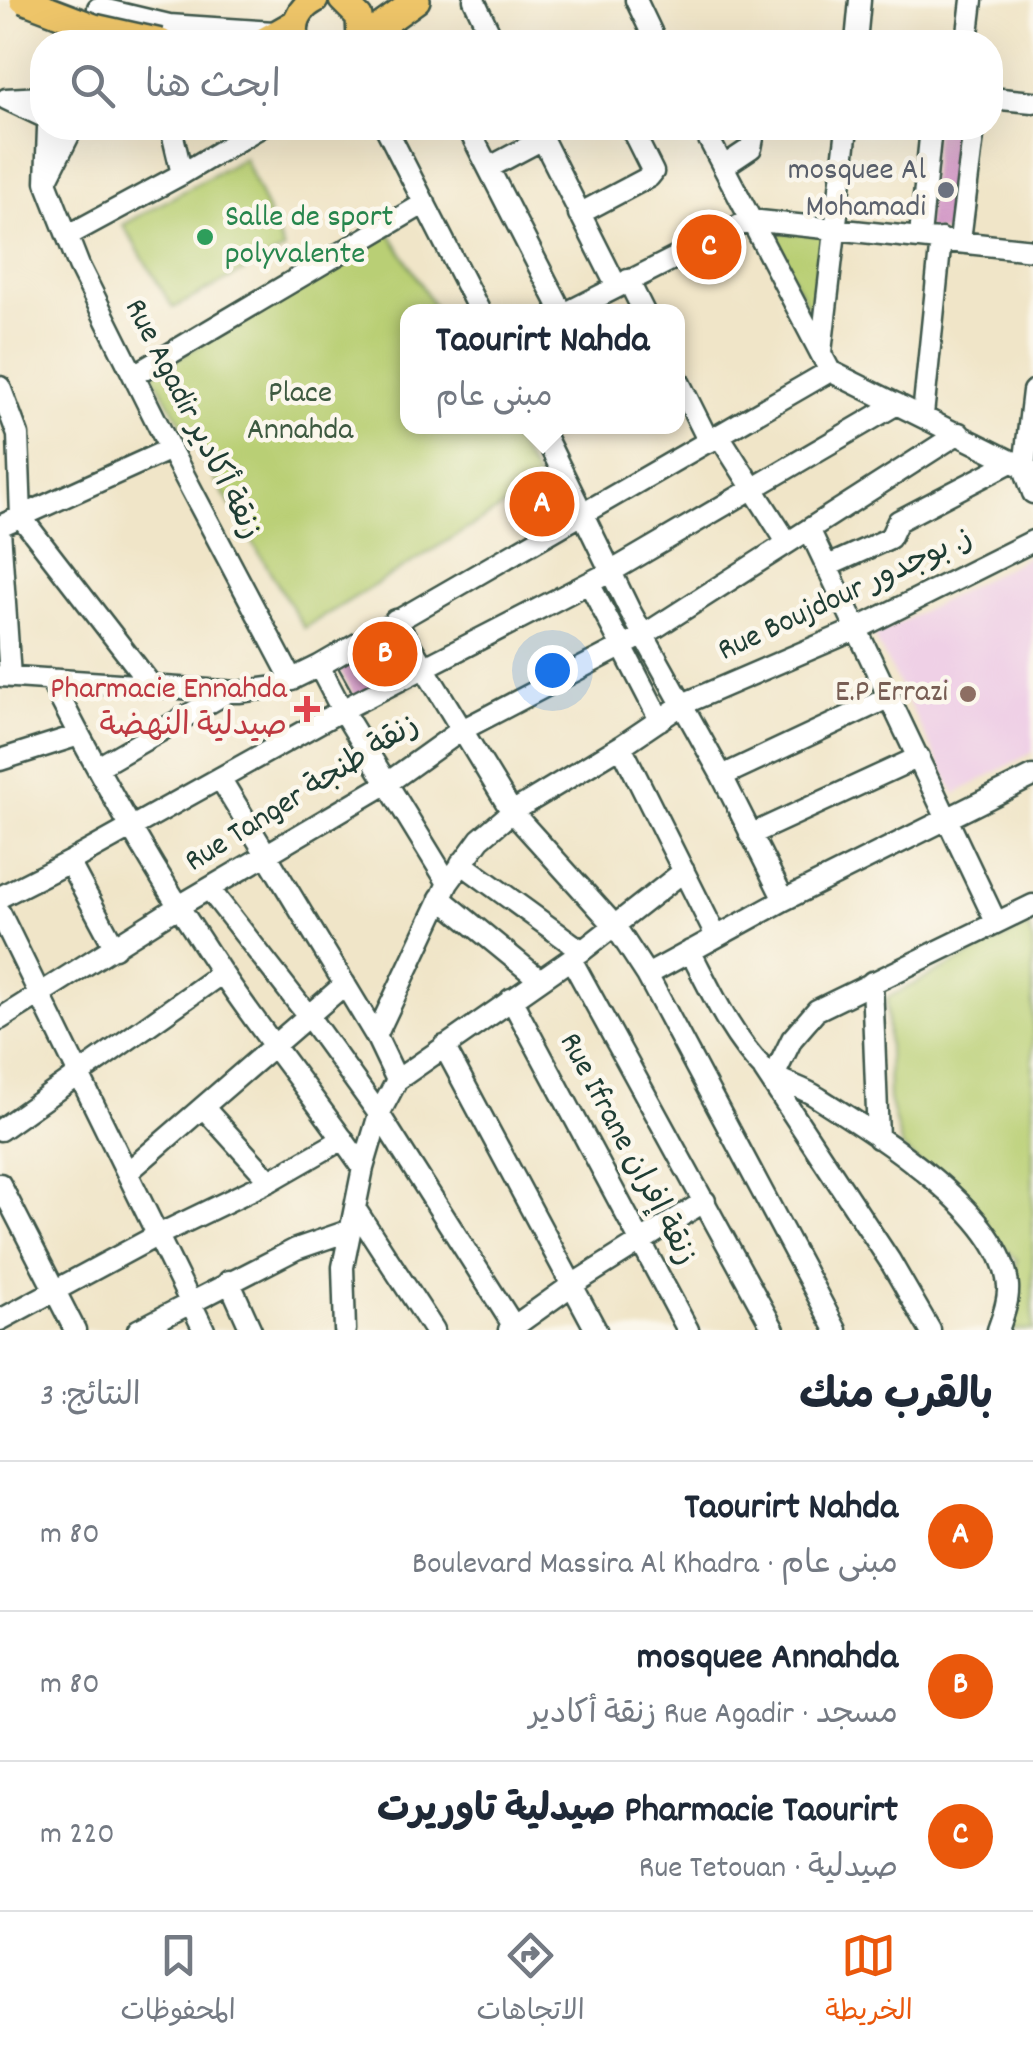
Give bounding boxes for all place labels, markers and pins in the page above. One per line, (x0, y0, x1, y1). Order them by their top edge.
place label: mosquee Al Mohamadi (788, 149, 926, 232)
marker: mosquee Al Mohamadi (935, 179, 957, 201)
place label: Salle de sport polyvalente (225, 196, 394, 279)
pin: C (676, 210, 742, 284)
marker: Salle de sport polyvalente (194, 226, 216, 248)
pin: A (510, 466, 574, 542)
pin: B (352, 616, 418, 692)
place label: Pharmacie Ennahda صيدلية النهضة (50, 668, 288, 751)
place label: E.P Errazi (835, 671, 948, 717)
marker: E.P Errazi (957, 683, 979, 705)
marker: Pharmacie Ennahda صيدلية النهضة (296, 698, 318, 720)

